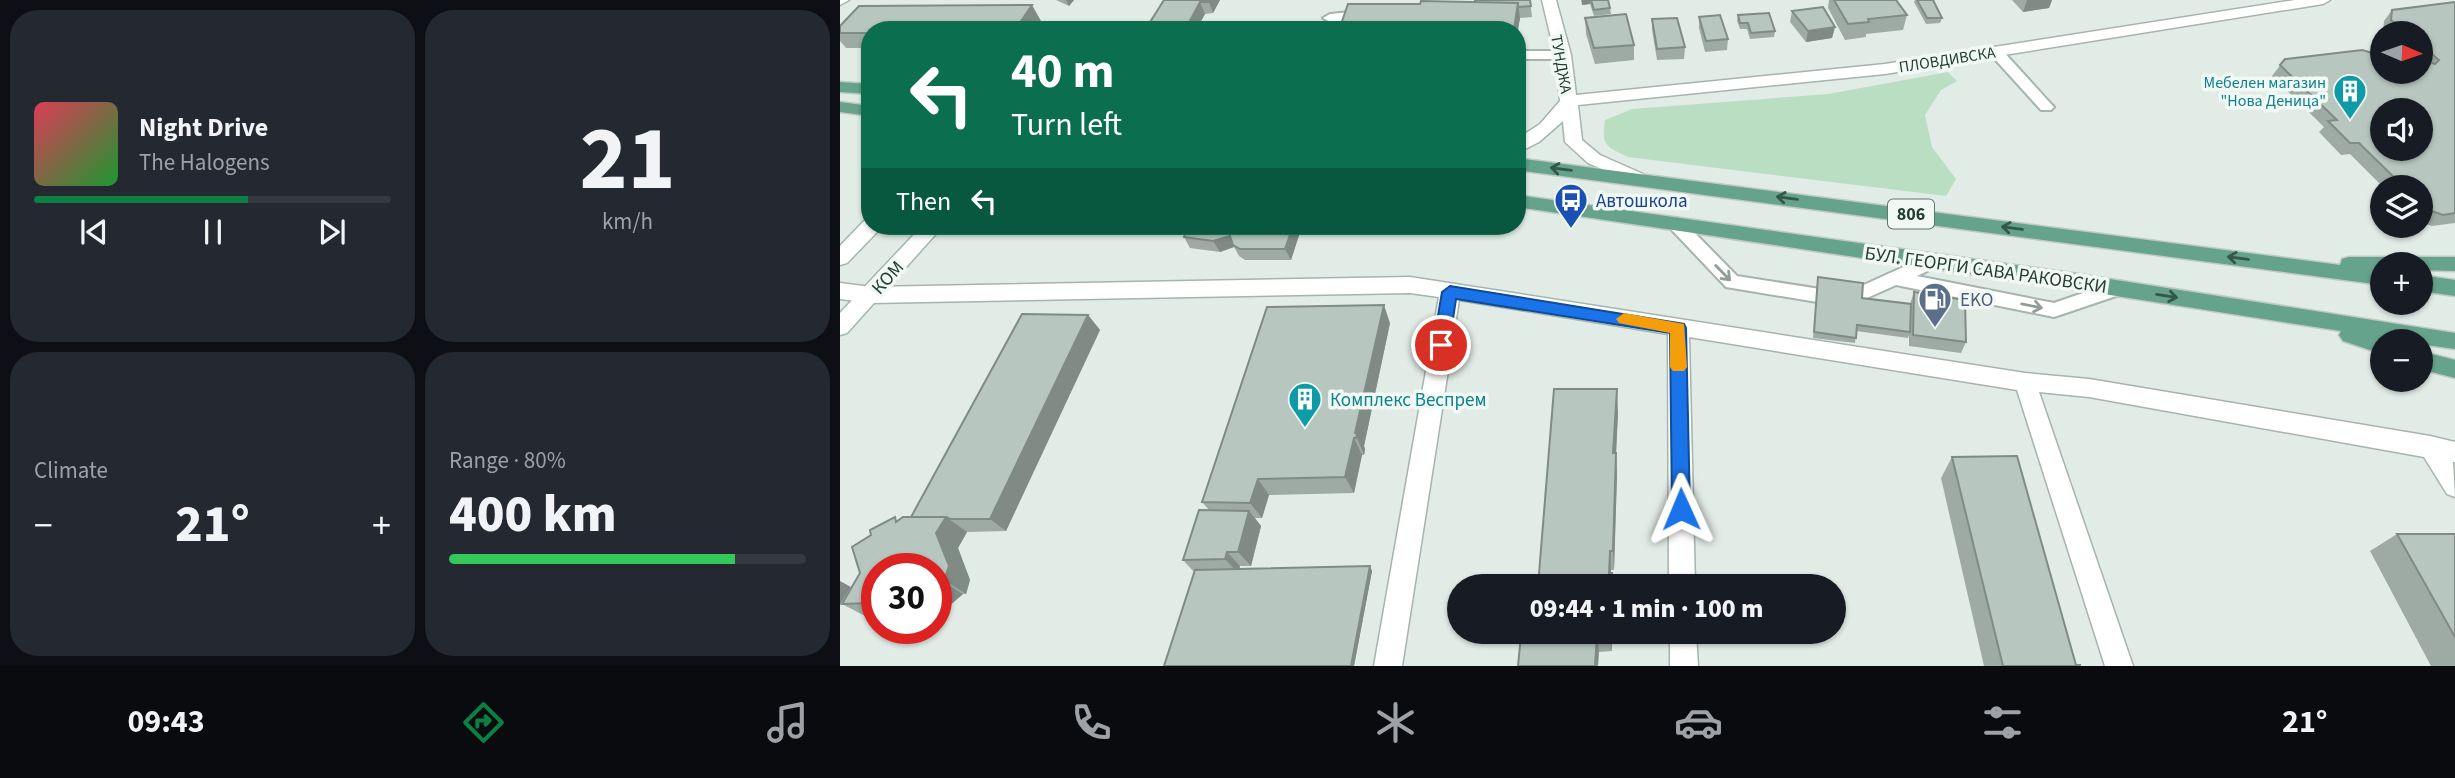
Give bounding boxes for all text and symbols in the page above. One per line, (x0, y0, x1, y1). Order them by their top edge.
north arrow (2370, 21, 2432, 84)
map controls (2370, 21, 2433, 392)
street label: ТУНДЖА (1545, 33, 1577, 96)
text: 40 m (1011, 37, 1115, 107)
street label: ПЛОВДИВСКА (1897, 41, 1997, 78)
icon: left (896, 49, 987, 140)
place label: Мебелен магазин "Нова Деница" (2204, 72, 2326, 112)
building icon: Мебелен магазин "Нова Деница" (2331, 72, 2369, 121)
text: 21 (579, 95, 676, 224)
button: sound (2370, 98, 2433, 161)
text: Turn left (1011, 102, 1122, 148)
text: Night Drive (139, 109, 268, 146)
text: The Halogens (139, 146, 270, 179)
one-way arrow (1550, 162, 1573, 175)
button: layers (2370, 175, 2433, 238)
bus stop icon: Автошкола (1552, 181, 1590, 230)
icon: left (965, 182, 1003, 220)
text: Then (896, 183, 951, 220)
place label: Автошкола (1596, 188, 1688, 215)
one-way arrow (1776, 191, 1798, 204)
road number: 806 (1888, 200, 1934, 229)
text: km/h (602, 205, 653, 238)
icon: previous (75, 213, 113, 251)
icon: pause (194, 213, 232, 251)
icon: next (313, 213, 351, 251)
one-way arrow (2001, 221, 2024, 234)
street label: БУЛ. ГЕОРГИ САВА РАКОВСКИ (1863, 240, 2109, 301)
one-way arrow (2227, 251, 2249, 264)
button: + (2370, 252, 2433, 315)
street label: КОМ (866, 255, 911, 301)
one-way arrow (1715, 264, 1732, 281)
fuel station icon: EKO (1916, 280, 1954, 329)
place label: EKO (1960, 287, 1993, 314)
one-way arrow (2155, 290, 2177, 303)
one-way arrow (2020, 300, 2043, 313)
pin (1411, 315, 1471, 375)
icon: arrive (1422, 326, 1460, 364)
button: − (2370, 329, 2433, 392)
building icon: Комплекс Веспрем (1286, 380, 1324, 429)
place label: Комплекс Веспрем (1330, 387, 1487, 414)
text: Range · 80% (449, 444, 566, 477)
text: Climate (34, 454, 108, 487)
position arrow (1644, 472, 1718, 546)
text: 400 km (449, 478, 617, 552)
text: 21° (175, 488, 250, 562)
text: − (34, 499, 53, 553)
text: + (372, 499, 391, 553)
speed limit sign: 30 (861, 553, 952, 644)
text: 09:44 · 1 min · 100 m (1530, 590, 1763, 627)
icon: directions (459, 698, 508, 747)
icon: music (763, 698, 812, 747)
icon: phone (1067, 698, 1116, 747)
icon: climate (1371, 698, 1420, 747)
icon: car (1674, 698, 1723, 747)
icon: filters (1978, 698, 2027, 747)
text: 09:43 (127, 699, 205, 745)
text: 21° (2282, 699, 2328, 745)

